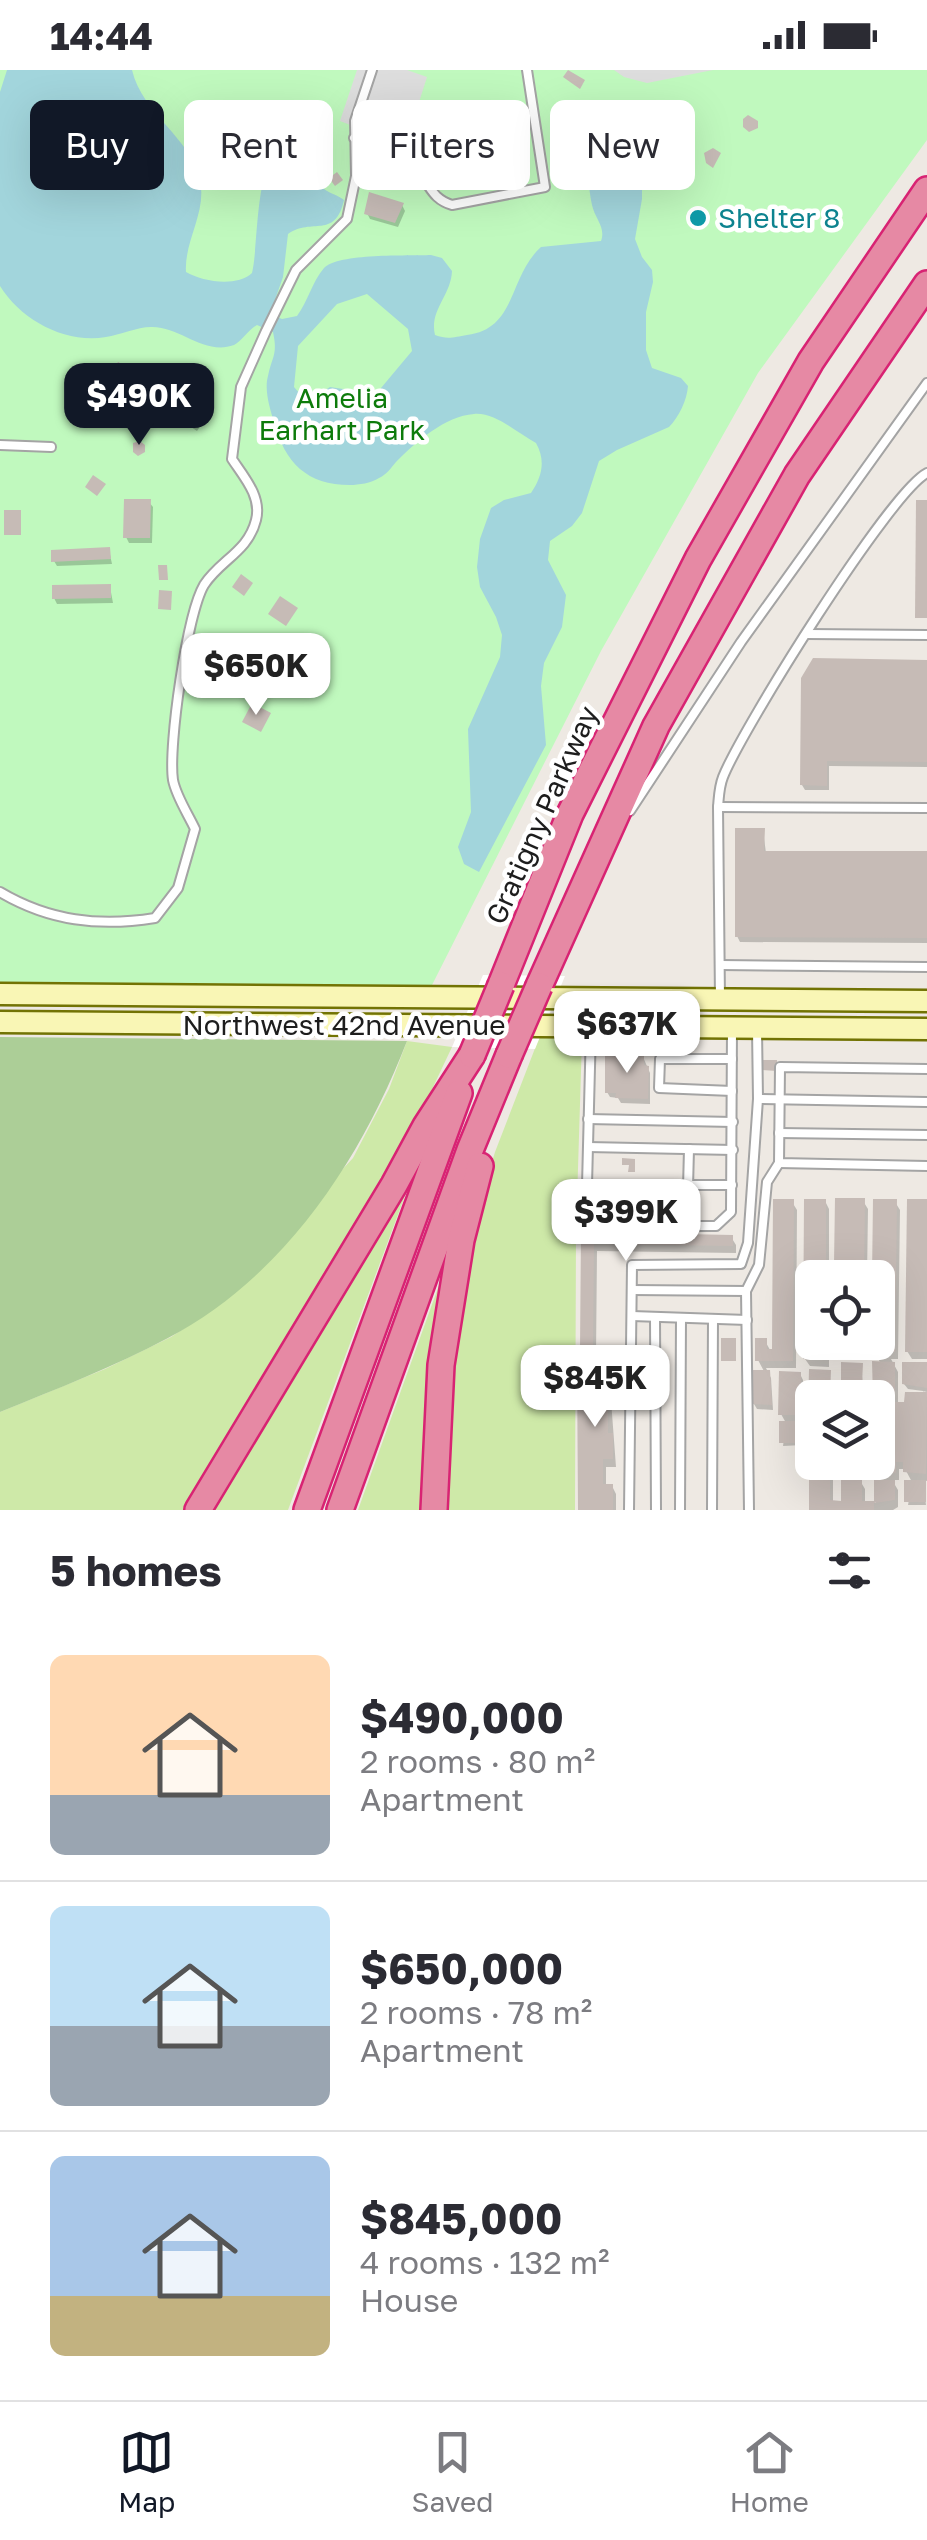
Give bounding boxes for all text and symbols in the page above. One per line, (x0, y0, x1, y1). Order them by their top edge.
text: 14:44 (50, 13, 153, 58)
chip: Buy (30, 100, 164, 190)
chip: Rent (184, 100, 333, 190)
chip: Filters (353, 100, 530, 190)
chip: New (550, 100, 695, 190)
place label: Shelter 8 (718, 201, 840, 234)
marker: Shelter 8 (687, 207, 709, 229)
pin: $490K (69, 363, 209, 448)
text: $490K (86, 376, 192, 414)
park label: Amelia Earhart Park (259, 381, 426, 446)
pin: $650K (186, 633, 326, 718)
text: $650K (203, 646, 309, 684)
street label: Gratigny Parkway (479, 700, 605, 929)
pin: $637K (557, 991, 697, 1076)
text: $637K (576, 1004, 678, 1042)
street label: Northwest 42nd Avenue (183, 1008, 505, 1041)
pin: $399K (556, 1179, 696, 1264)
text: $399K (574, 1192, 678, 1230)
map controls (795, 1260, 895, 1480)
button: locate (795, 1260, 895, 1360)
pin: $845K (525, 1345, 665, 1430)
text: $845K (543, 1358, 647, 1396)
button: layers (795, 1380, 895, 1480)
icon: filters (822, 1543, 877, 1598)
text: 5 homes (50, 1545, 222, 1595)
text: $490,000 (360, 1692, 564, 1742)
icon: home (130, 1695, 250, 1815)
text: 2 rooms · 80 m² (360, 1742, 595, 1780)
text: Apartment (360, 1780, 524, 1818)
text: $650,000 (360, 1943, 563, 1993)
icon: home (130, 1946, 250, 2066)
text: 2 rooms · 78 m² (360, 1993, 592, 2031)
text: Apartment (360, 2031, 524, 2069)
text: $845,000 (360, 2193, 562, 2243)
icon: home (130, 2196, 250, 2316)
text: 4 rooms · 132 m² (360, 2243, 610, 2281)
text: House (360, 2281, 458, 2319)
tab: Map (118, 2425, 175, 2518)
tab: Saved (412, 2425, 493, 2518)
tab: Home (730, 2425, 809, 2518)

